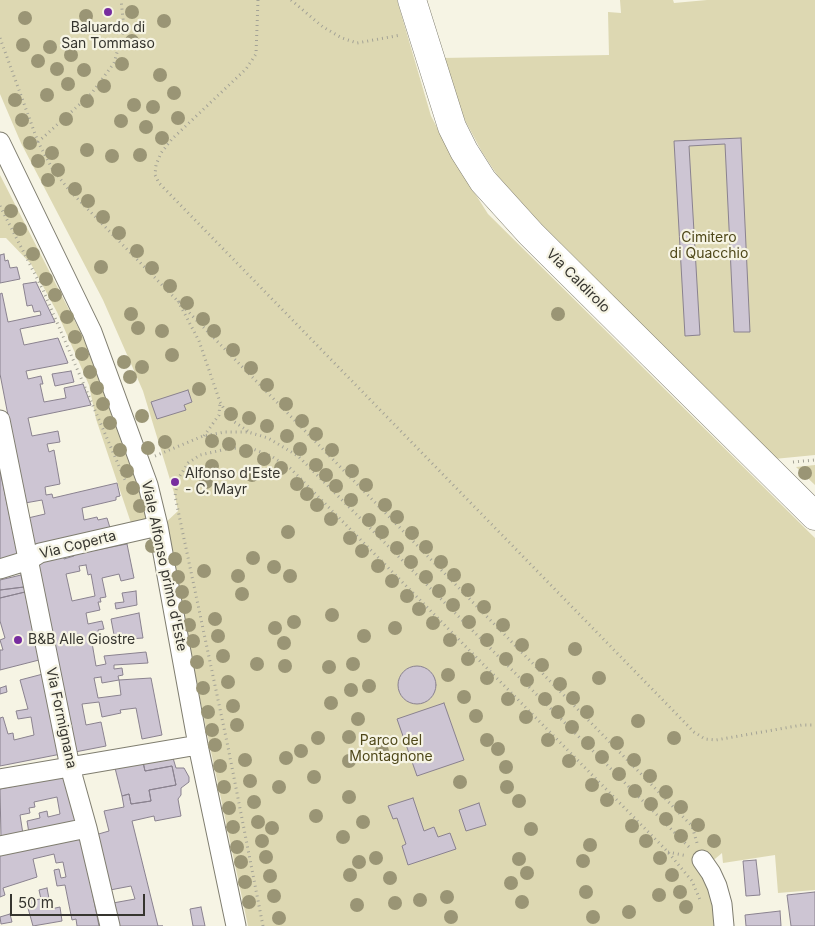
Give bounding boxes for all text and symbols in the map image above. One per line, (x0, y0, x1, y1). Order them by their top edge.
marker: Baluardo di San Tommaso (102, 6, 114, 18)
place label: Baluardo di San Tommaso (61, 20, 155, 52)
park label: Cimitero di Quacchio (670, 230, 748, 262)
street label: Via Caldirolo (543, 246, 613, 316)
place label: Alfonso d'Este - C. Mayr (185, 466, 280, 498)
marker: Alfonso d'Este - C. Mayr (169, 476, 181, 488)
street label: Viale Alfonso primo d'Este (138, 479, 190, 653)
street label: Via Coperta (38, 527, 118, 563)
place label: B&B Alle Giostre (28, 632, 135, 648)
marker: B&B Alle Giostre (12, 634, 24, 646)
street label: Via Formignana (42, 666, 80, 770)
park label: Parco del Montagnone (349, 733, 433, 766)
scale bar (12, 884, 148, 916)
text: 50 m (18, 893, 54, 912)

